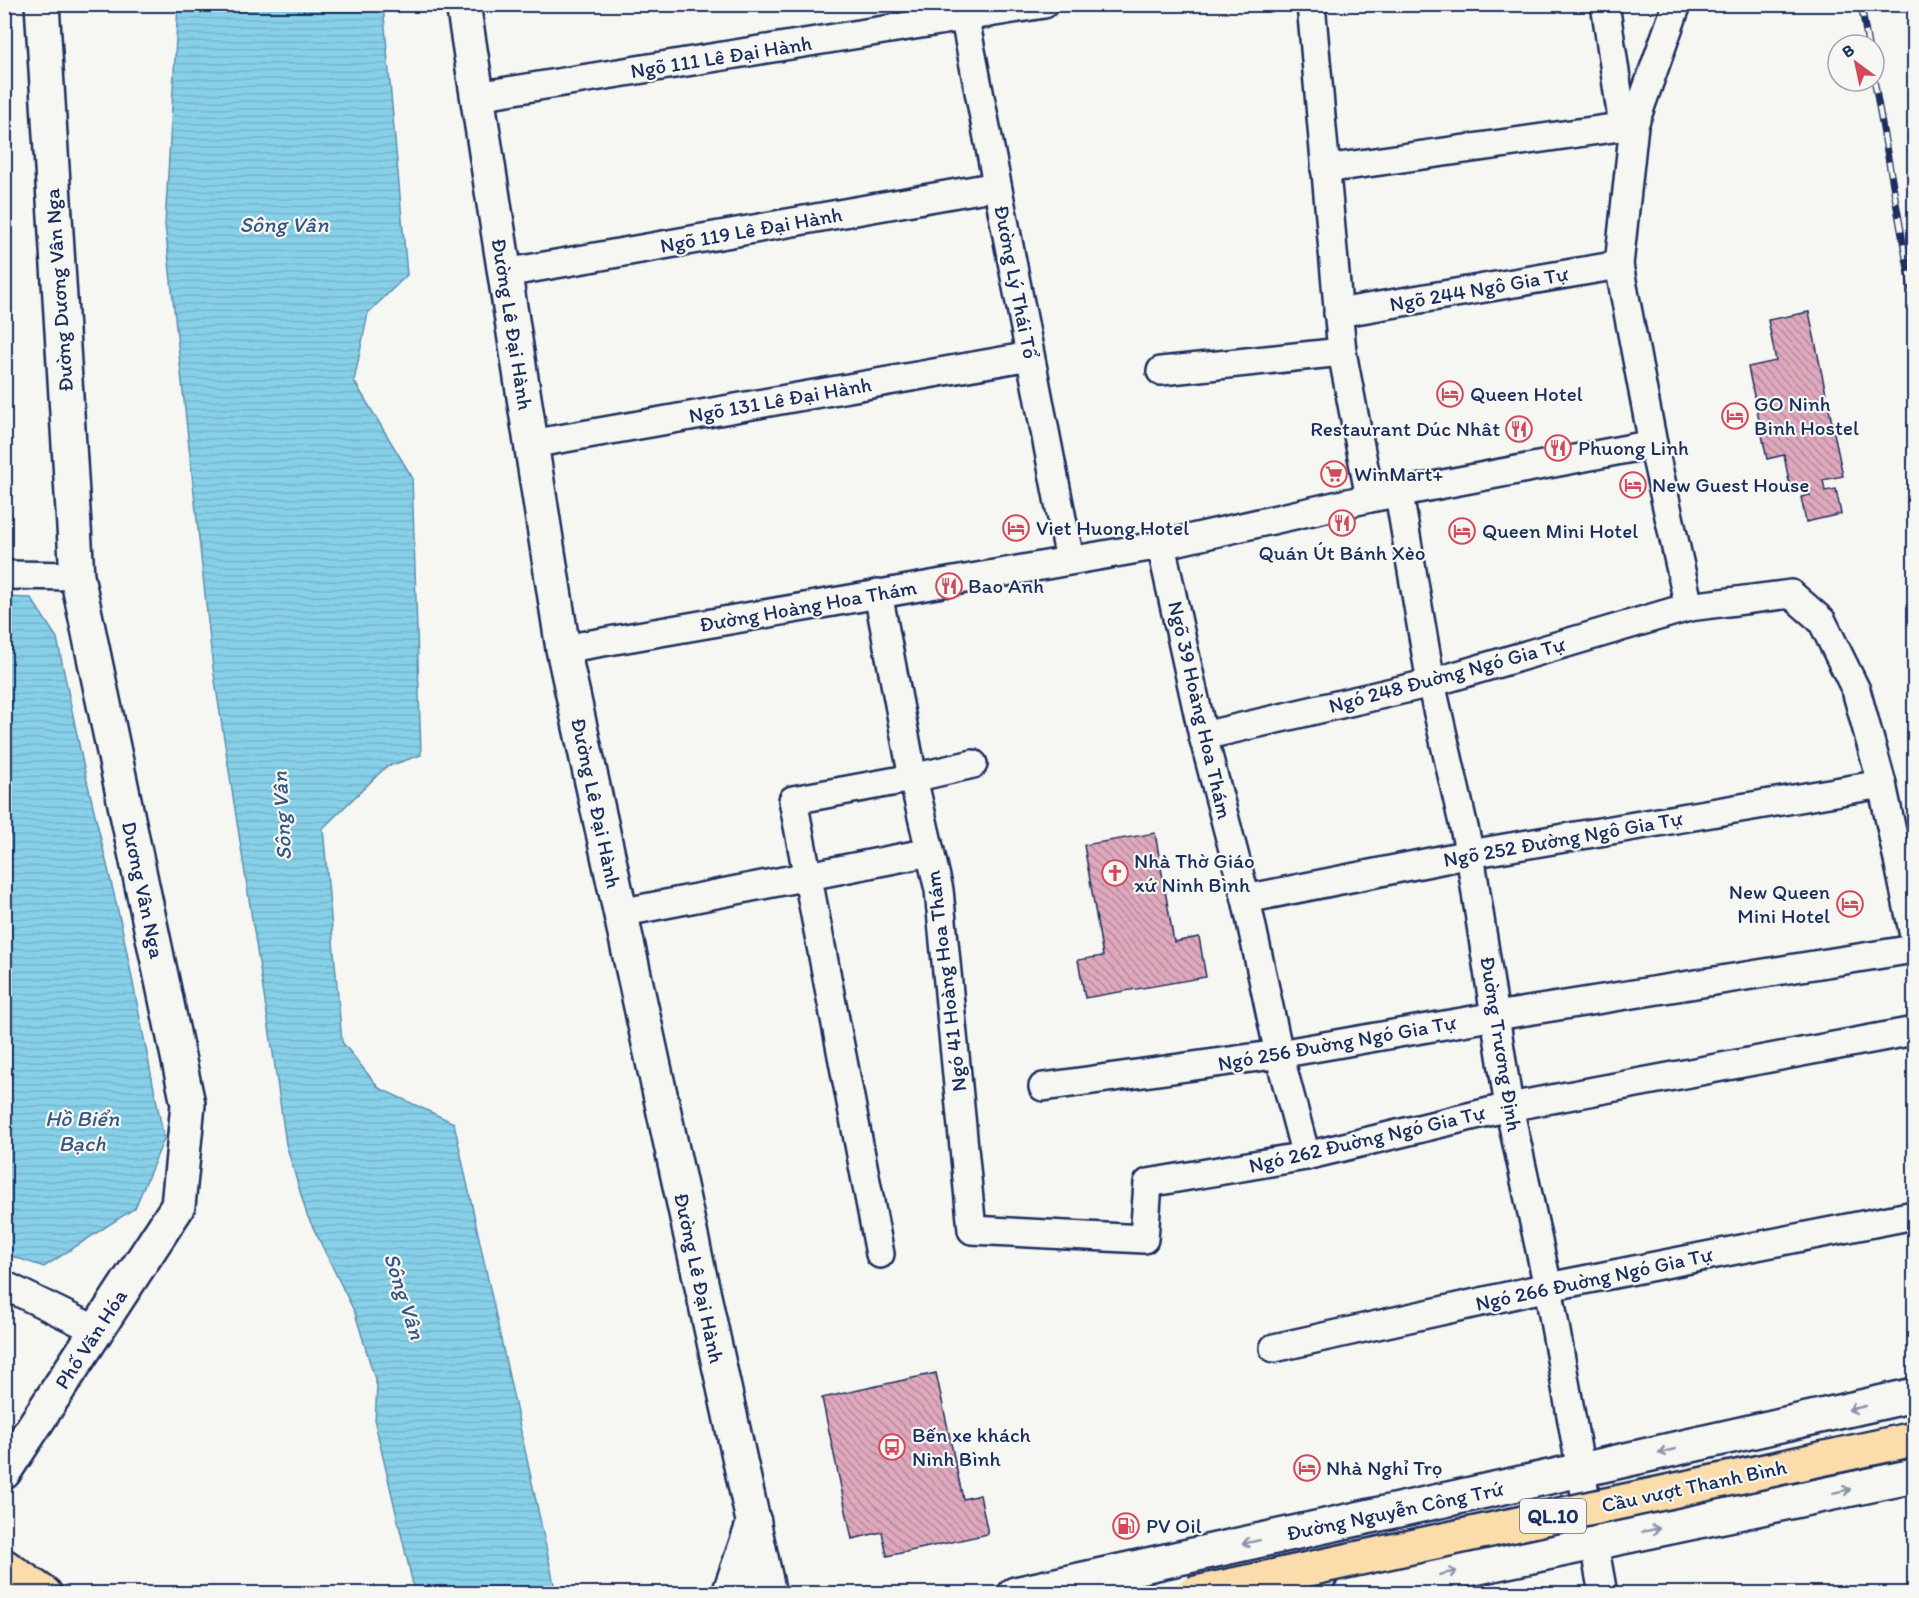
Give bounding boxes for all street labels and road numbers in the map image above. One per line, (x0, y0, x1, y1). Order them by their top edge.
street label: Ngõ 111 Lê Đại Hành (629, 30, 814, 83)
street label: Đường Dương Vân Nga (39, 187, 78, 393)
street label: Ngõ 119 Lê Đại Hành (658, 201, 844, 258)
street label: Đường Lý Thái Tổ (989, 203, 1044, 361)
street label: Đường Lê Đại Hành (487, 236, 538, 412)
street label: Ngõ 244 Ngô Gia Tự (1388, 260, 1571, 317)
street label: Ngõ 131 Lê Đại Hành (687, 371, 873, 428)
street label: Đường Hoàng Hoa Thám (697, 574, 919, 637)
street label: Ngõ 39 Hoàng Hoa Thám (1163, 599, 1238, 821)
street label: Ngó 248 Đuờng Ngó Gia Tự (1326, 631, 1568, 718)
street label: Đường Lê Đại Hành (566, 715, 627, 891)
street label: Ngõ 252 Đường Ngô Gia Tự (1441, 805, 1685, 872)
street label: Dương Vân Nga (117, 819, 170, 961)
street label: Ngó 41 Hoàng Hoa Thám (920, 869, 971, 1093)
street label: Đuờng Trương Định (1475, 954, 1528, 1134)
street label: Ngó 256 Đuờng Ngó Gia Tự (1216, 1009, 1459, 1076)
street label: Ngó 262 Đuờng Ngó Gia Tự (1246, 1099, 1488, 1178)
street label: Đường Lê Đại Hành (669, 1190, 730, 1366)
street label: Ngó 266 Đuờng Ngó Gia Tự (1473, 1241, 1715, 1316)
street label: Phố Văn Hóa (49, 1284, 132, 1393)
street label: Cầu vượt Thanh Bình (1599, 1454, 1789, 1517)
street label: Đường Nguyễn Công Trứ (1284, 1475, 1506, 1546)
road number: QL.10 (1520, 1499, 1586, 1533)

